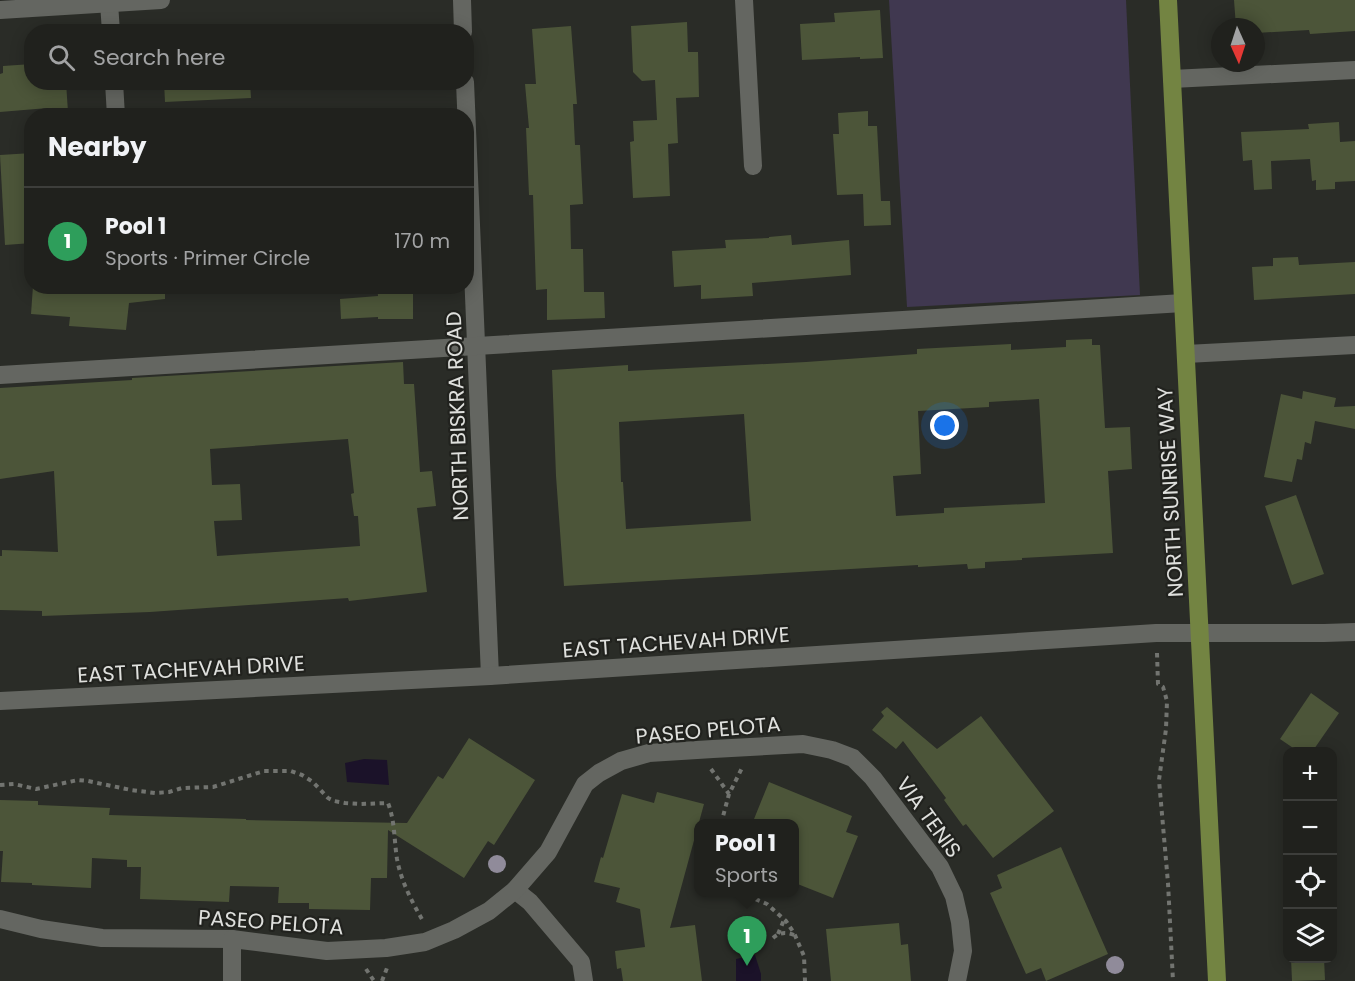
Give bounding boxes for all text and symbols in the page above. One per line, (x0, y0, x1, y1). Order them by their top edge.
north arrow (1211, 18, 1265, 72)
search box (24, 24, 474, 90)
icon: search (45, 41, 78, 74)
text: Search here (93, 42, 226, 73)
text: Nearby (48, 129, 146, 165)
text: Pool 1 (105, 211, 166, 242)
text: 1 (64, 227, 71, 255)
text: 170 m (394, 227, 450, 255)
text: Sports · Primer Circle (105, 244, 310, 272)
street label: NORTH BISKRA ROAD (439, 311, 475, 521)
street label: NORTH SUNRISE WAY (1150, 386, 1190, 598)
your location (930, 411, 959, 440)
street label: EAST TACHEVAH DRIVE (562, 620, 790, 664)
street label: EAST TACHEVAH DRIVE (77, 649, 305, 689)
street label: PASEO PELOTA (634, 709, 782, 751)
map controls (1283, 747, 1337, 963)
button: + (1283, 747, 1337, 801)
street label: VIA TENIS (890, 771, 968, 863)
button: − (1283, 801, 1337, 855)
popup (694, 819, 799, 897)
text: Pool 1 (715, 828, 776, 859)
button: locate (1283, 855, 1337, 909)
text: Sports (715, 861, 778, 889)
street label: PASEO PELOTA (197, 902, 345, 942)
button: layers (1283, 909, 1337, 963)
pin: 1 (728, 916, 766, 966)

